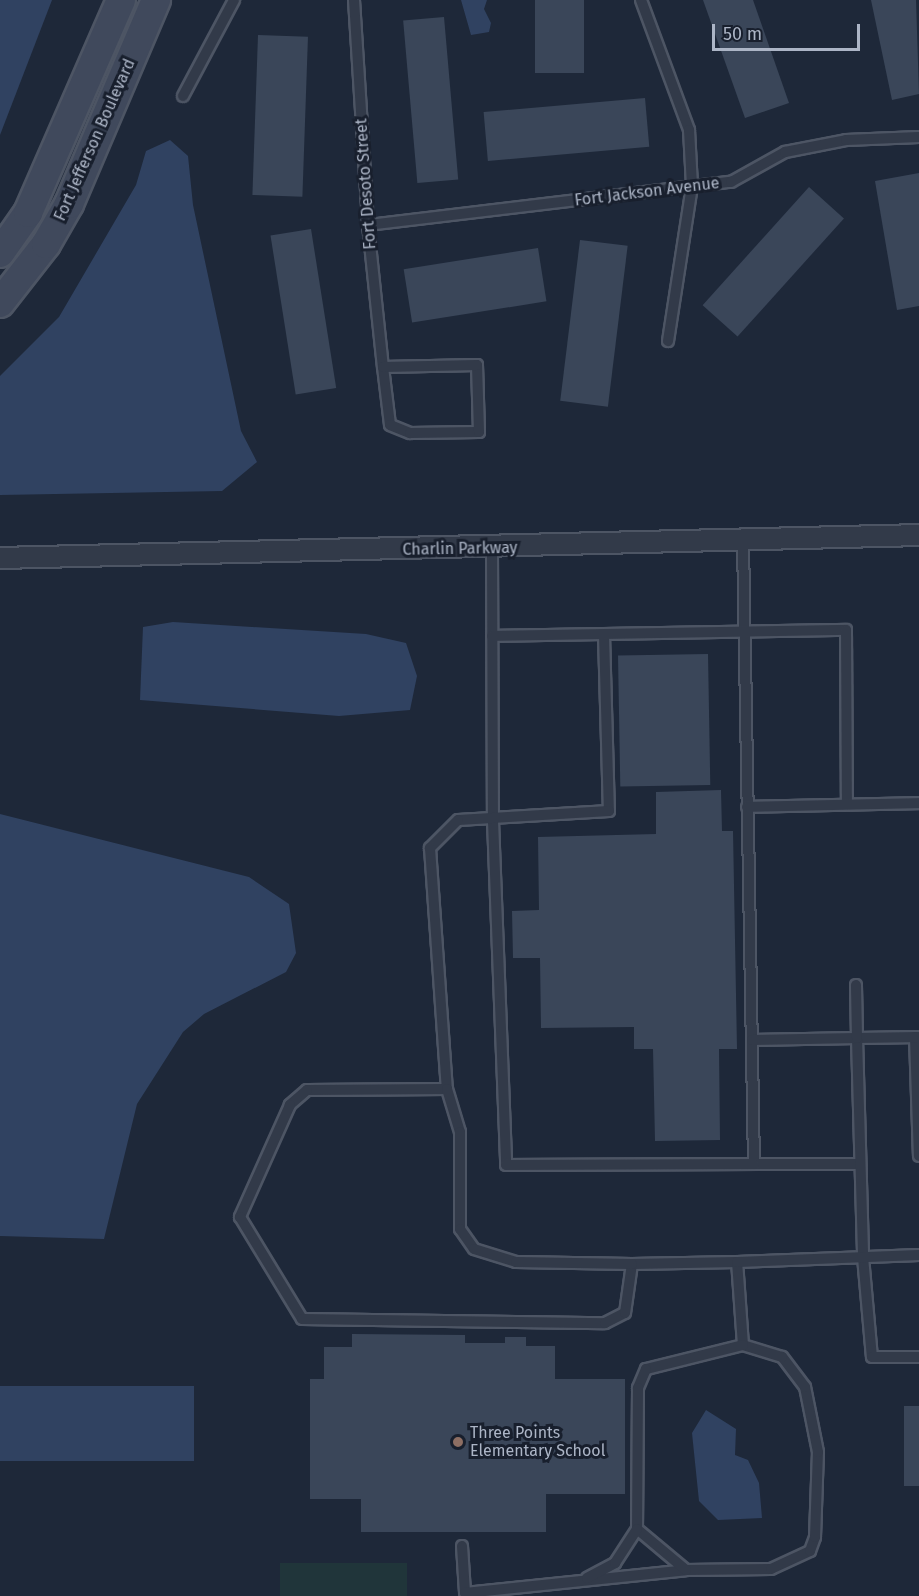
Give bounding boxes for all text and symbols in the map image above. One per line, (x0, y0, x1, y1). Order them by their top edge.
scale bar (715, 12, 864, 50)
text: 50 m (723, 23, 762, 45)
street label: Fort Jefferson Boulevard (51, 56, 139, 224)
street label: Fort Desoto Street (352, 118, 380, 250)
street label: Fort Jackson Avenue (574, 174, 720, 210)
street label: Charlin Parkway (402, 538, 518, 560)
place label: Three Points Elementary School (470, 1423, 605, 1461)
marker: Three Points Elementary School (451, 1435, 465, 1449)

